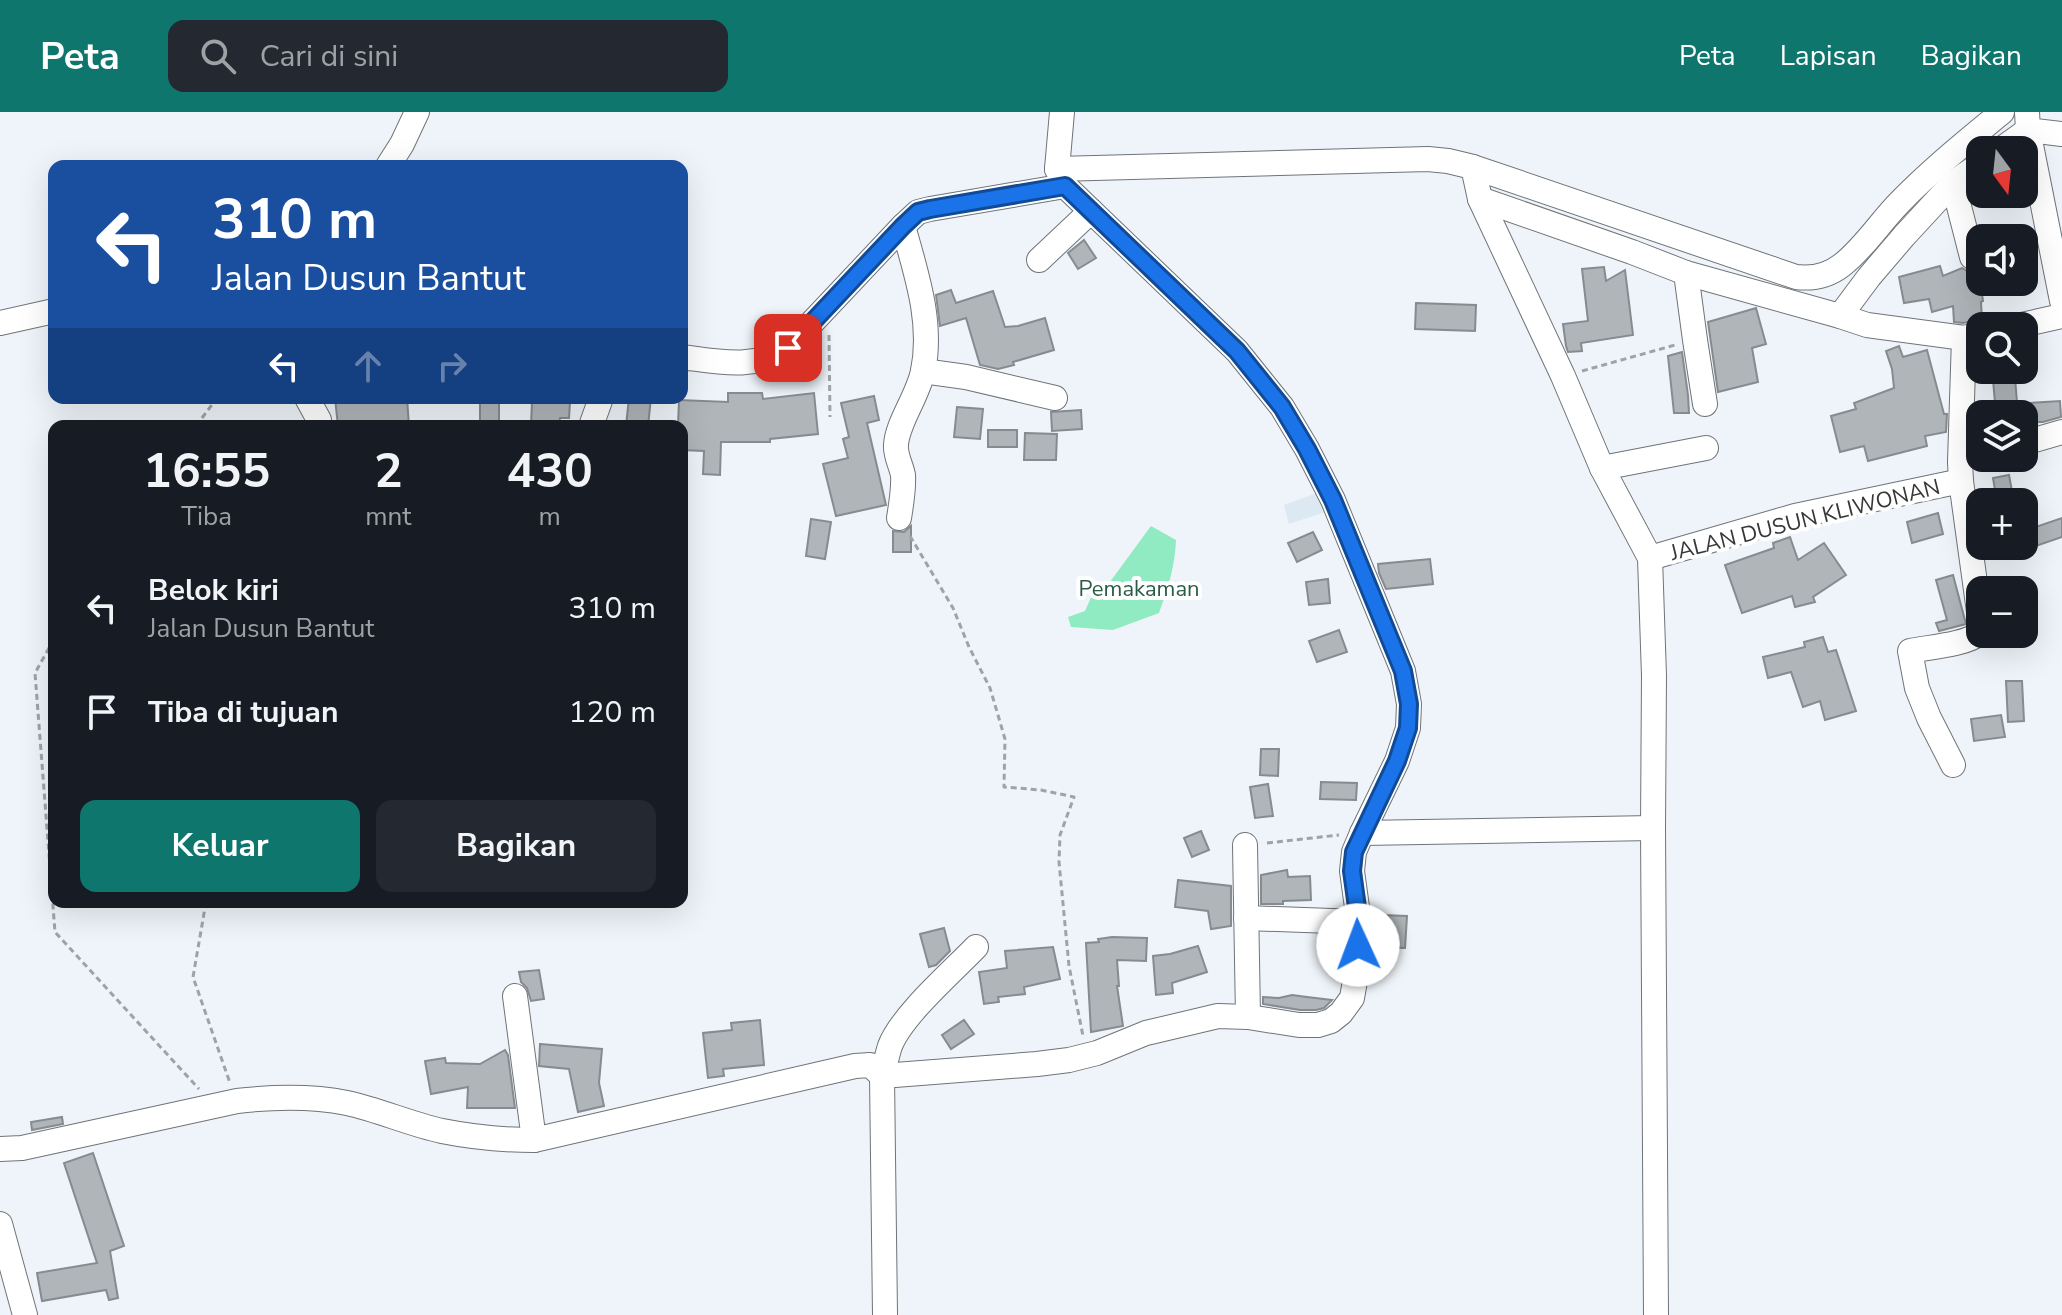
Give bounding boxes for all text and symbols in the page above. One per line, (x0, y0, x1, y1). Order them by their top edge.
search box (168, 20, 728, 92)
text: Peta (40, 31, 120, 82)
icon: search (196, 34, 240, 78)
text: Cari di sini (260, 36, 398, 77)
text: Peta (1679, 37, 1736, 75)
text: Lapisan (1780, 37, 1877, 75)
text: Bagikan (1921, 37, 2022, 75)
north arrow (1966, 136, 2038, 208)
map controls (1966, 136, 2038, 648)
text: 310 m (212, 181, 377, 258)
icon: left (80, 192, 184, 296)
button: sound (1966, 224, 2038, 296)
text: Jalan Dusun Bantut (212, 254, 526, 303)
button: search (1966, 312, 2038, 384)
pin (754, 314, 822, 382)
icon: arrive (766, 326, 810, 370)
icon: left (262, 344, 306, 388)
icon: ahead (346, 344, 390, 388)
icon: right (430, 344, 474, 388)
button: layers (1966, 400, 2038, 472)
text: 16:55 (143, 438, 270, 504)
text: 2 (374, 438, 403, 504)
text: 430 (506, 438, 593, 504)
street label: JALAN DUSUN KLIWONAN (1666, 472, 1943, 568)
button: + (1966, 488, 2038, 560)
text: Tiba (181, 499, 232, 534)
text: mnt (365, 499, 411, 534)
text: m (539, 499, 561, 534)
text: Belok kiri (148, 570, 279, 611)
park label: Pemakaman (1078, 574, 1200, 604)
button: − (1966, 576, 2038, 648)
icon: left (80, 586, 124, 630)
text: 310 m (569, 588, 656, 629)
text: Jalan Dusun Bantut (148, 611, 374, 646)
icon: arrive (80, 690, 124, 734)
text: Tiba di tujuan (148, 692, 339, 733)
text: 120 m (569, 692, 656, 733)
button: Keluar (80, 800, 360, 892)
button: Bagikan (376, 800, 656, 892)
position arrow (1316, 903, 1400, 987)

